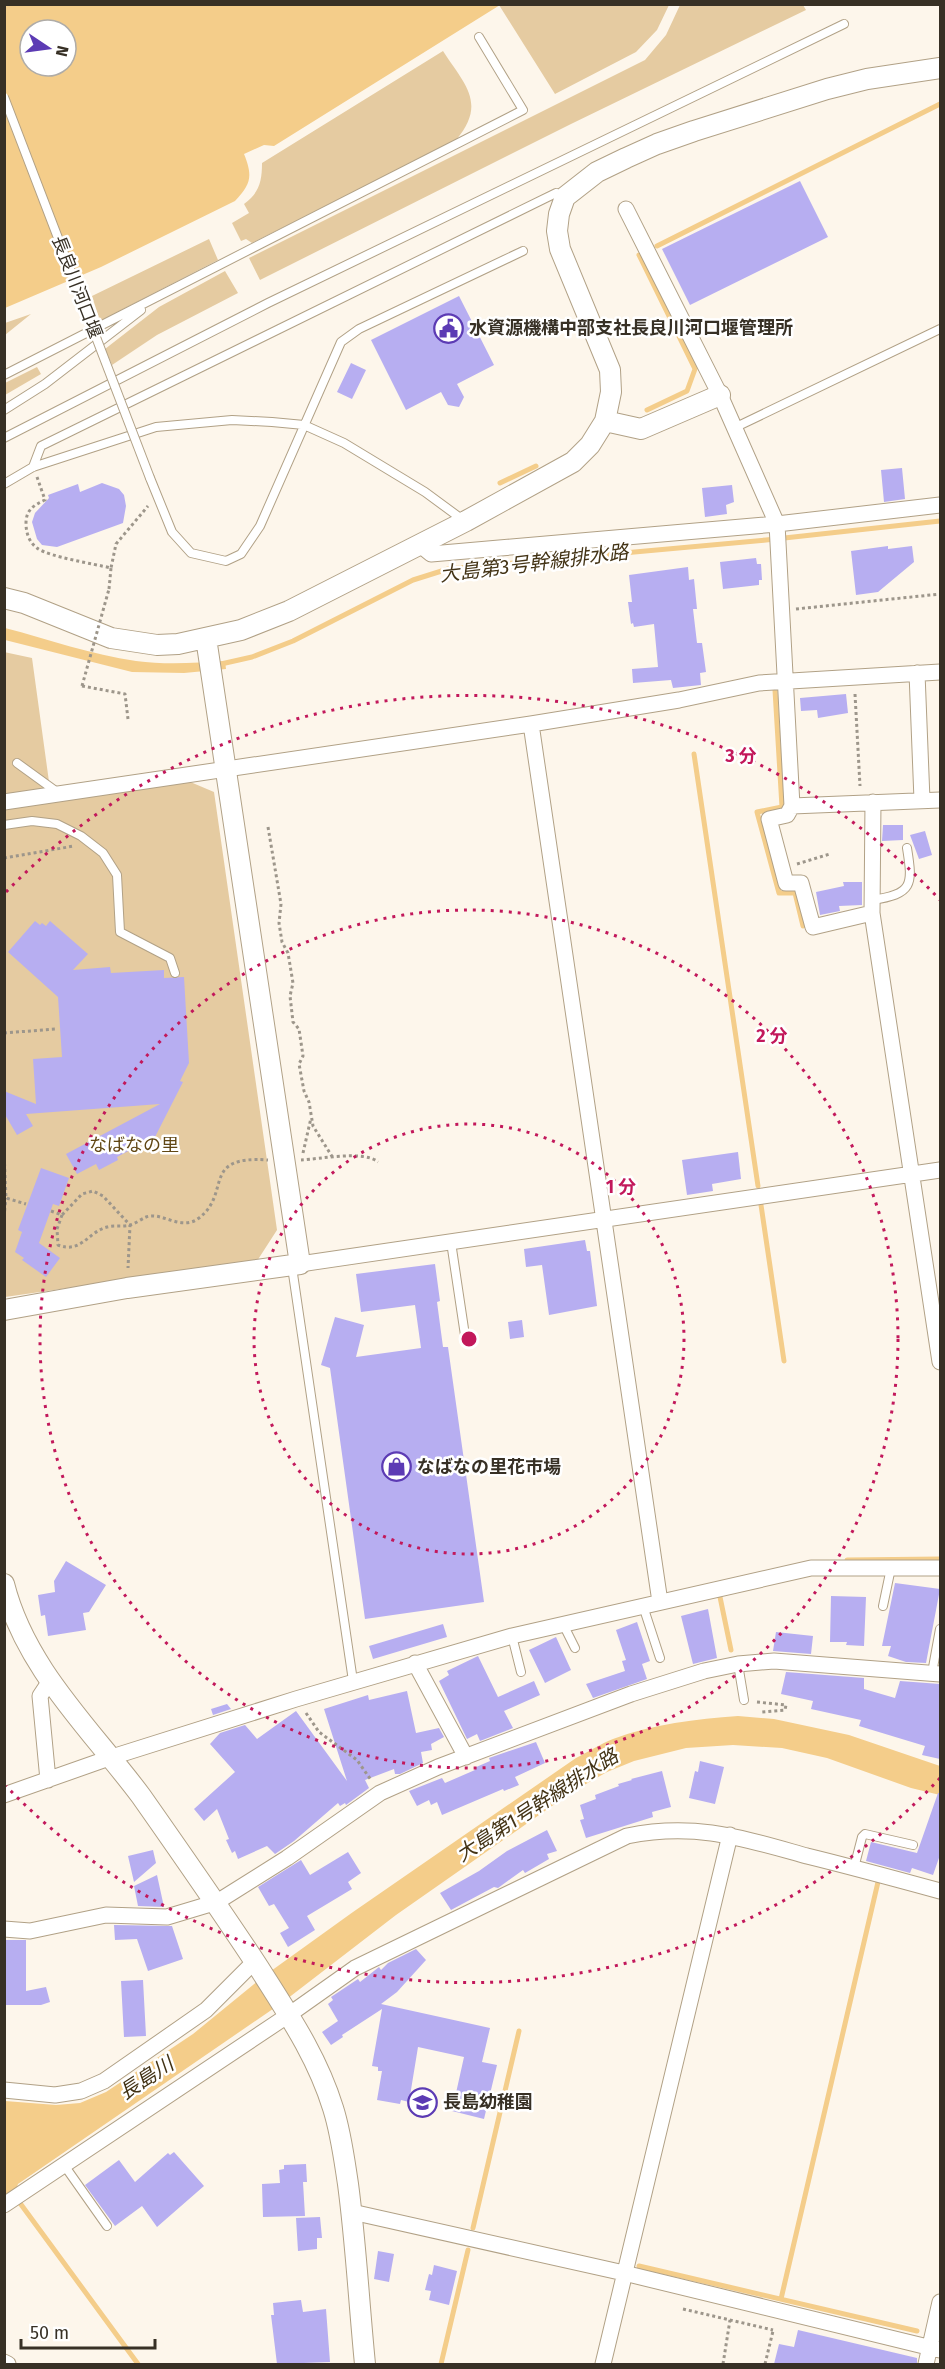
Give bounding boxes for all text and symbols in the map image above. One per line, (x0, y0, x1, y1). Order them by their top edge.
north arrow (18, 18, 78, 78)
text: N (52, 44, 73, 59)
street label: 長良川河口堰 (47, 233, 107, 341)
public building icon: 水資源機構中部支社長良川河口堰管理所 (432, 312, 464, 344)
place label: 水資源機構中部支社長良川河口堰管理所 (469, 317, 793, 339)
water label: 大島第3号幹線排水路 (438, 539, 632, 586)
text: 3 分 (724, 745, 757, 767)
text: 2 分 (756, 1025, 788, 1047)
park label: なばなの里 (89, 1134, 179, 1156)
text: 1 分 (606, 1176, 636, 1198)
centre of rings (459, 1329, 479, 1349)
shop icon: なばなの里花市場 (380, 1451, 412, 1483)
place label: なばなの里花市場 (417, 1456, 561, 1478)
water label: 大島第1号幹線排水路 (451, 1743, 624, 1866)
water label: 長島川 (114, 2051, 179, 2104)
school or university icon: 長島幼稚園 (406, 2086, 438, 2118)
place label: 長島幼稚園 (443, 2091, 533, 2113)
scale bar (21, 2312, 154, 2350)
text: 50 m (30, 2322, 69, 2344)

